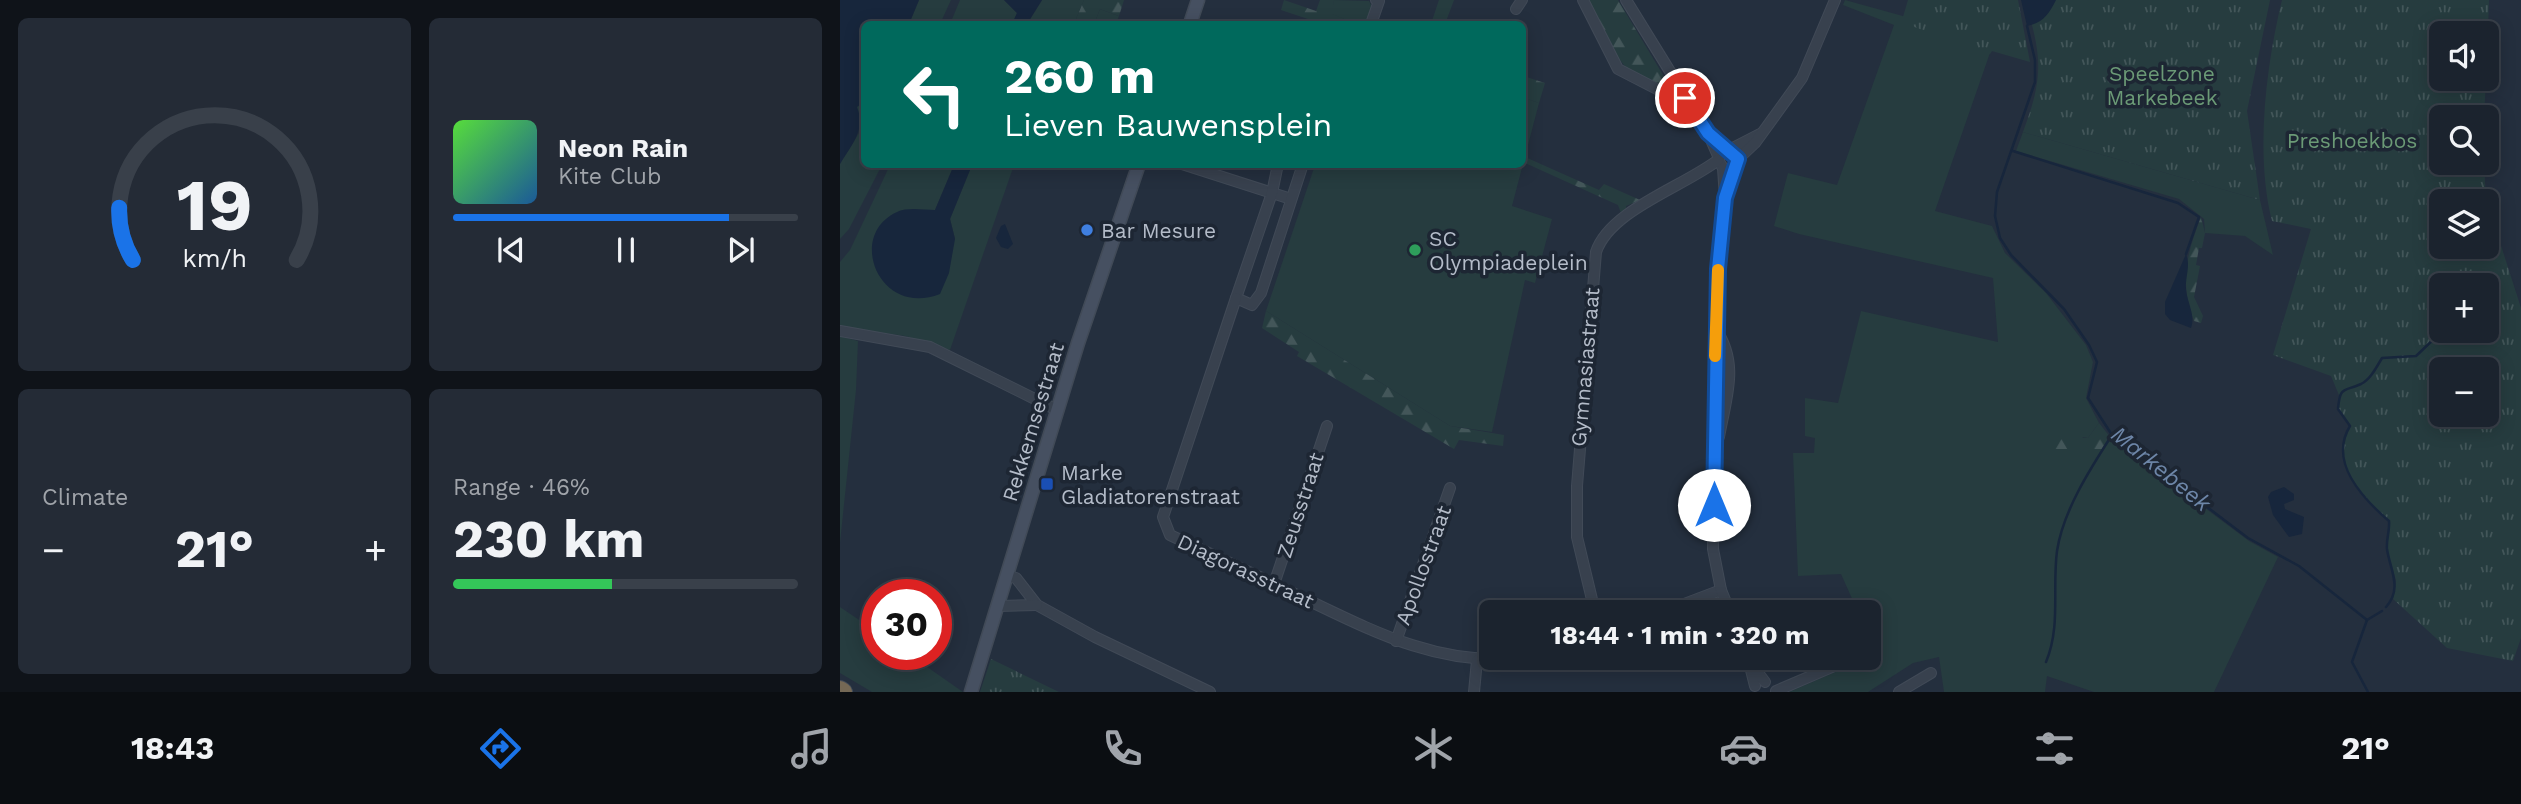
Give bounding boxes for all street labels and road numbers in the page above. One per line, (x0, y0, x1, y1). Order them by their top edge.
street label: Gymnasiastraat (1566, 286, 1604, 448)
street label: Rekkemsestraat (997, 339, 1069, 504)
street label: Zeusstraat (1271, 449, 1329, 561)
street label: Apollostraat (1390, 502, 1456, 628)
street label: Diagorasstraat (1174, 528, 1318, 614)

